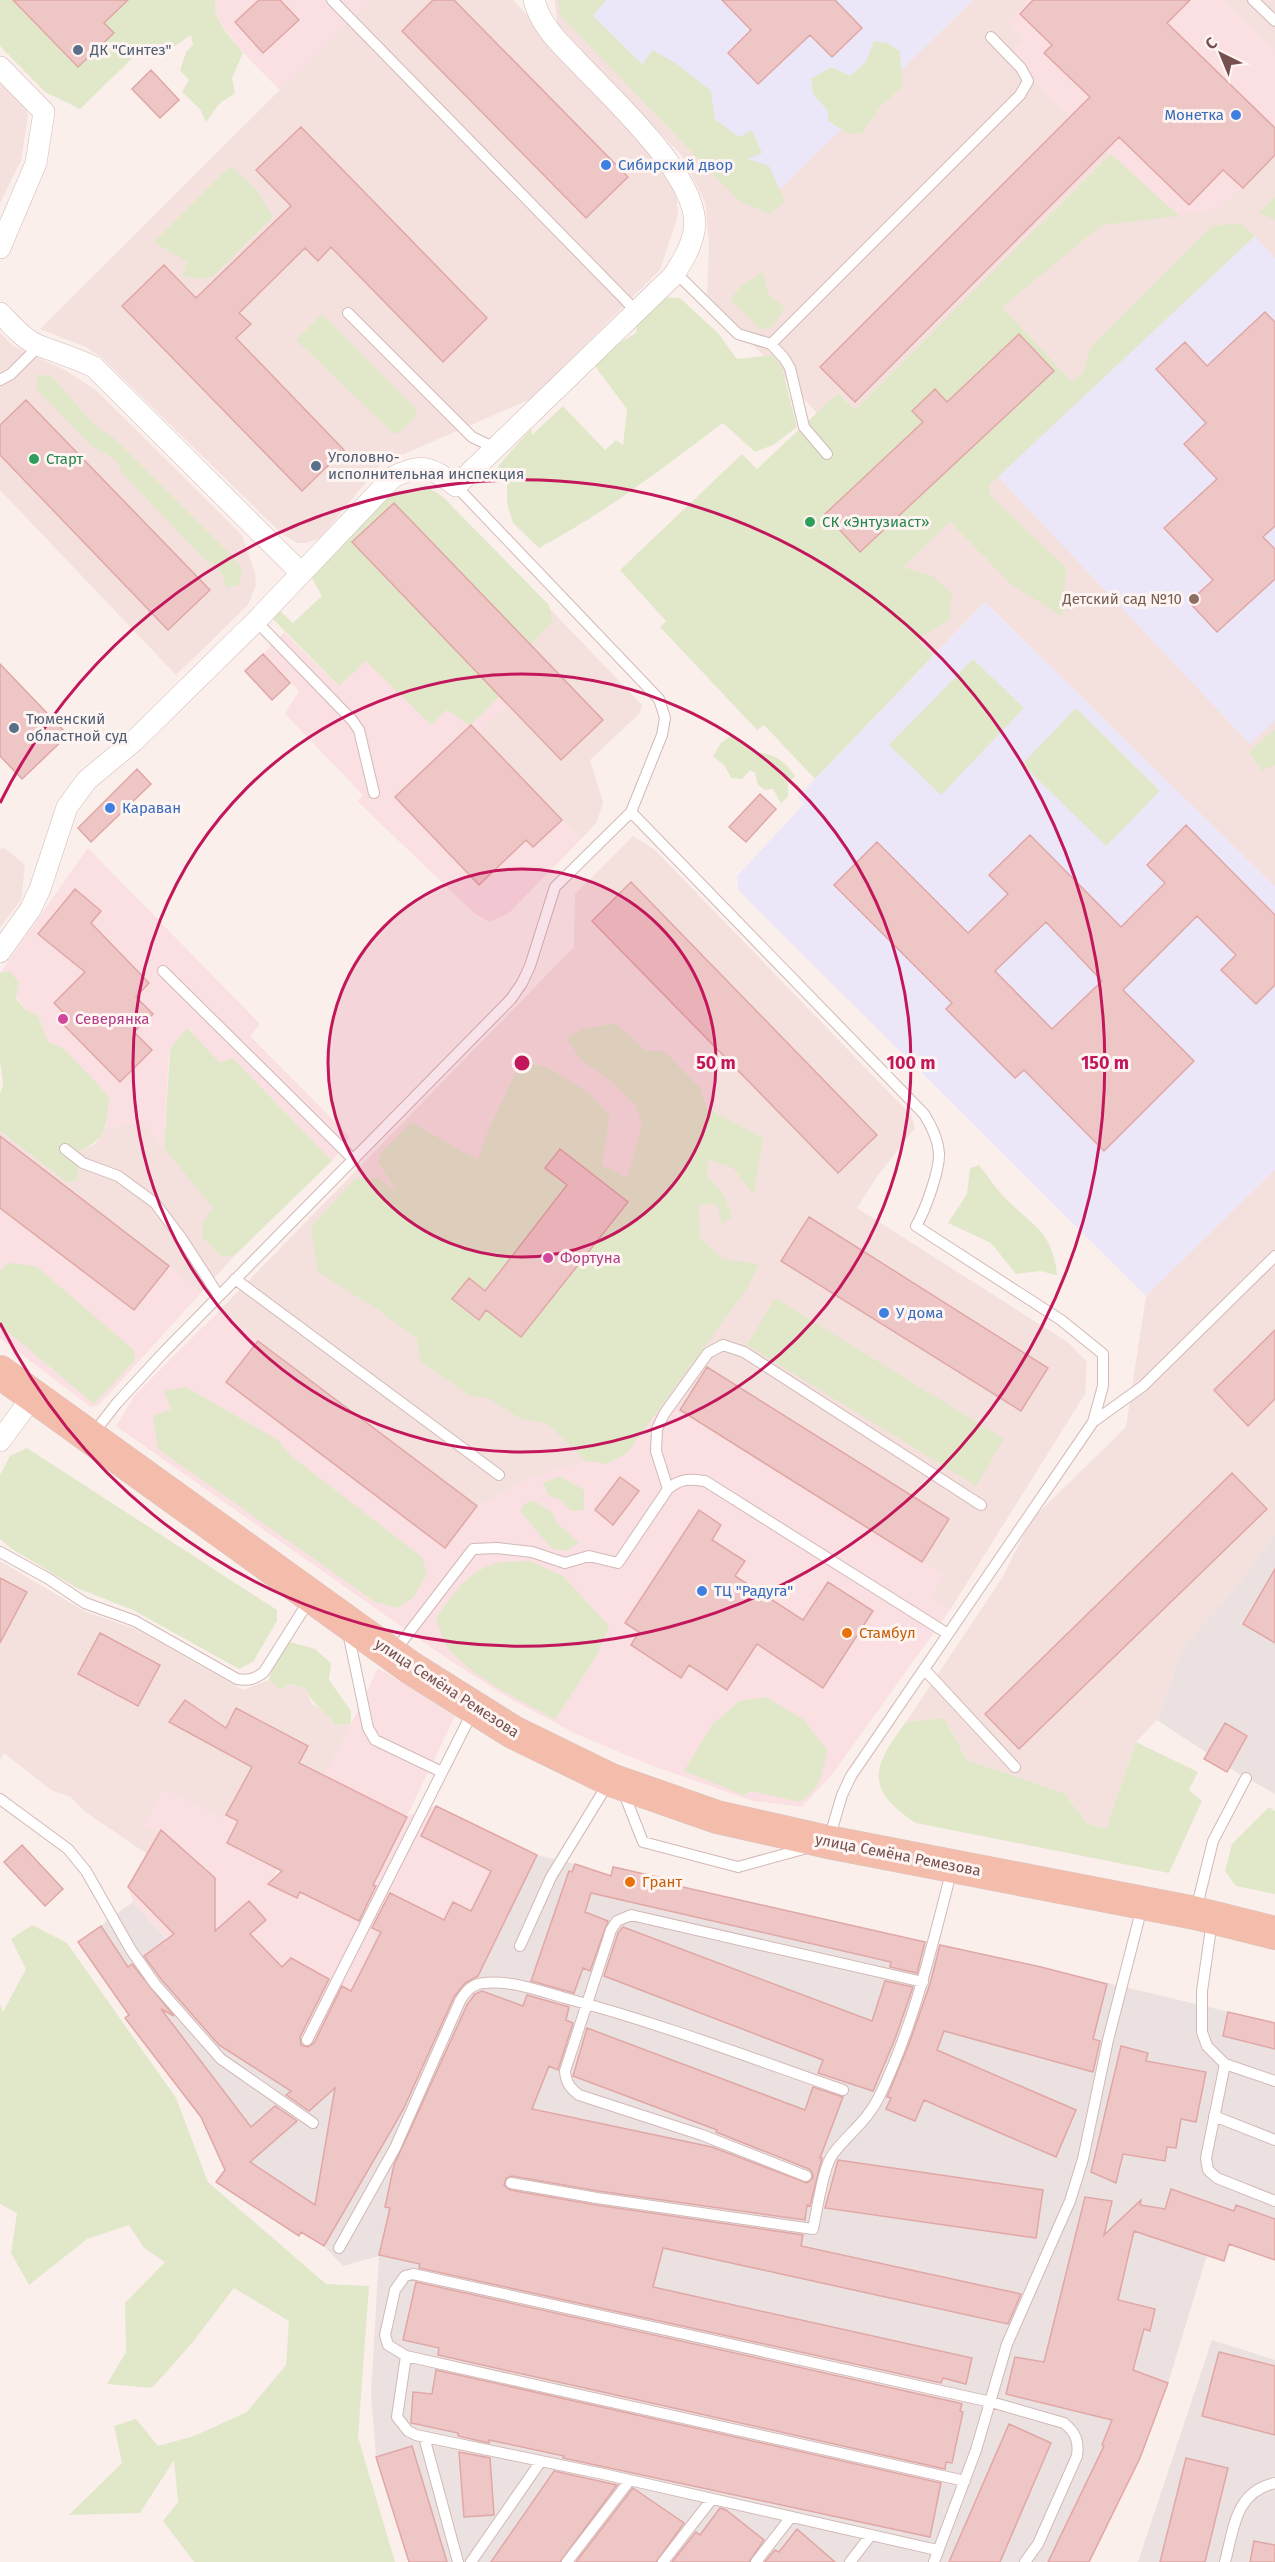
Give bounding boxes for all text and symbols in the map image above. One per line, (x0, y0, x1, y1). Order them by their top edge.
north arrow (1191, 24, 1251, 84)
text: С (1201, 33, 1222, 53)
place label: ДК "Синтез" (89, 41, 171, 59)
marker: ДК "Синтез" (71, 43, 85, 57)
place label: Монетка (1164, 106, 1224, 124)
marker: Монетка (1229, 108, 1243, 122)
place label: Сибирский двор (618, 156, 733, 174)
marker: Сибирский двор (599, 158, 613, 172)
place label: Уголовно- исполнительная инспекция (328, 448, 524, 483)
place label: Старт (46, 450, 84, 468)
marker: Старт (27, 452, 41, 466)
marker: Уголовно- исполнительная инспекция (309, 459, 323, 473)
place label: СК «Энтузиаст» (822, 513, 930, 531)
marker: СК «Энтузиаст» (803, 515, 817, 529)
place label: Детский сад №10 (1061, 590, 1182, 608)
marker: Детский сад №10 (1187, 592, 1201, 606)
place label: Тюменский областной суд (26, 710, 127, 745)
marker: Тюменский областной суд (7, 721, 21, 735)
place label: Караван (122, 799, 181, 817)
marker: Караван (103, 801, 117, 815)
place label: Северянка (75, 1010, 150, 1028)
marker: Северянка (56, 1012, 70, 1026)
text: 50 m (696, 1052, 736, 1074)
text: 100 m (887, 1052, 935, 1074)
text: 150 m (1081, 1052, 1129, 1074)
centre of rings (512, 1053, 532, 1073)
place label: Фортуна (560, 1249, 621, 1267)
marker: Фортуна (541, 1251, 555, 1265)
place label: У дома (896, 1304, 943, 1322)
marker: У дома (877, 1306, 891, 1320)
place label: ТЦ "Радуга" (714, 1582, 793, 1600)
marker: ТЦ "Радуга" (695, 1584, 709, 1598)
place label: Стамбул (859, 1624, 916, 1642)
marker: Стамбул (840, 1626, 854, 1640)
street label: улица Семёна Ремезова (372, 1635, 522, 1741)
street label: улица Семёна Ремезова (814, 1830, 982, 1880)
place label: Грант (642, 1873, 682, 1891)
marker: Грант (623, 1875, 637, 1889)

